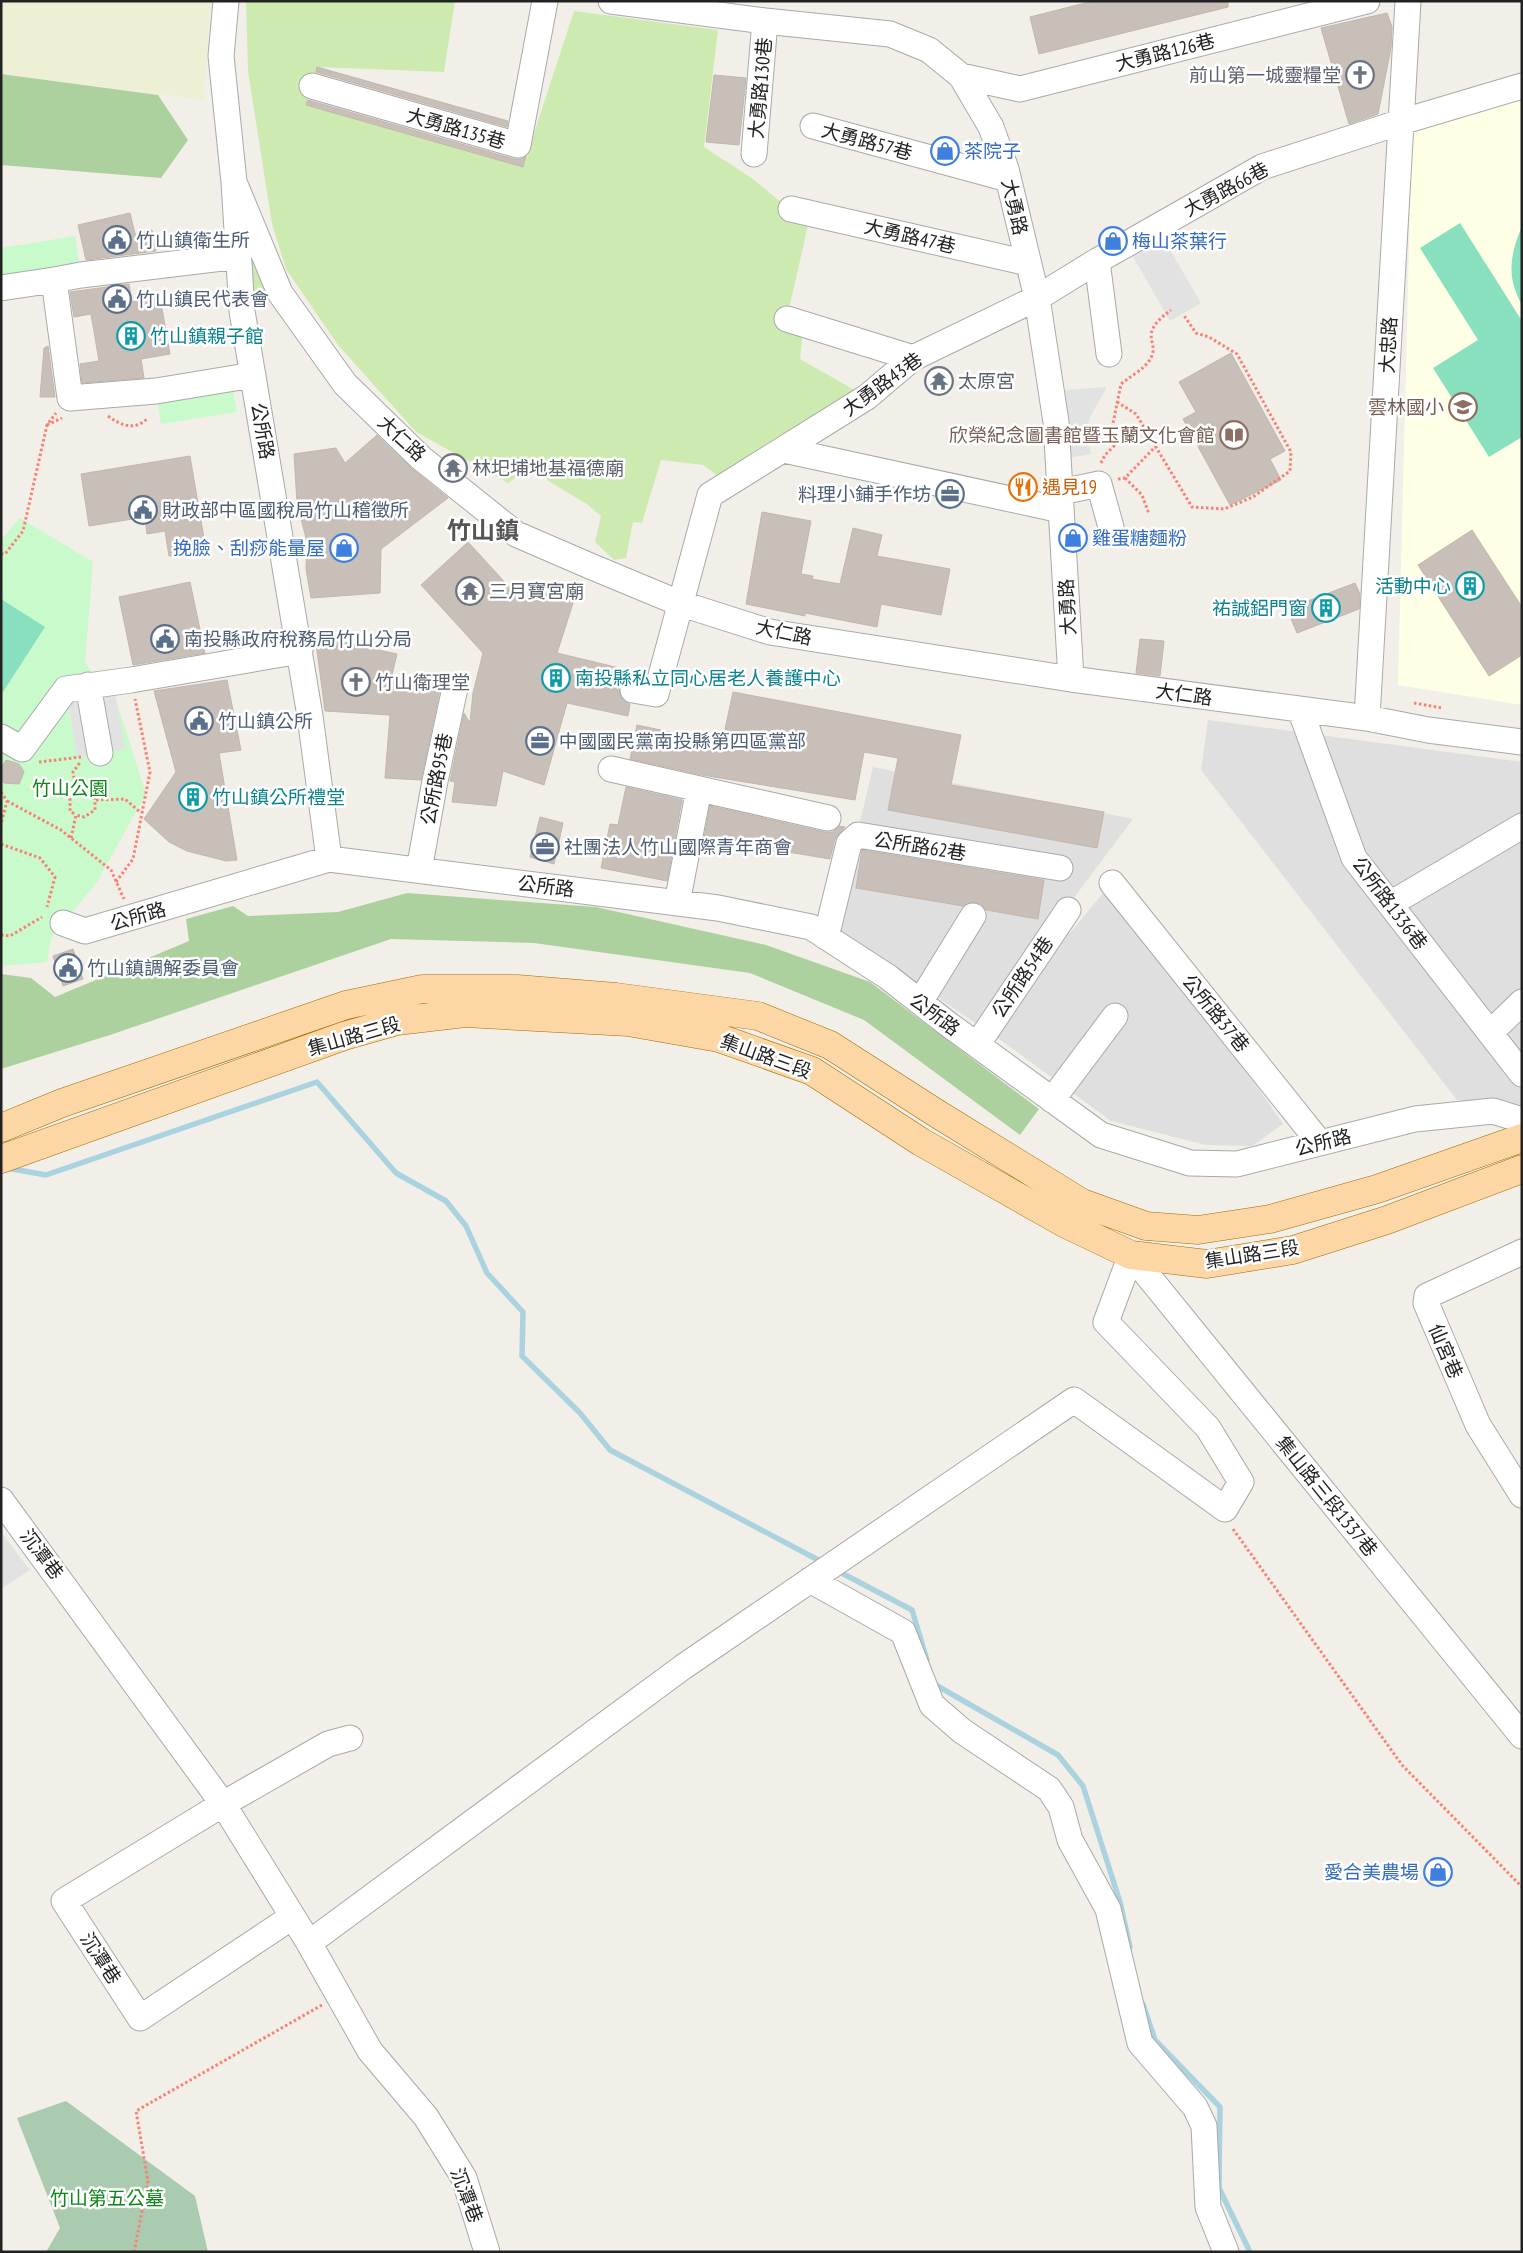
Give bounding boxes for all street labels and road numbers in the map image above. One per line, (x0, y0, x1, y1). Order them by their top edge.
street label: 大勇路126巷 (1113, 28, 1217, 76)
street label: 大勇路130巷 (744, 36, 776, 140)
street label: 大勇路135巷 (404, 102, 508, 154)
street label: 大勇路57巷 (819, 117, 915, 165)
street label: 大勇路66巷 (1179, 157, 1273, 221)
street label: 大勇路 (997, 177, 1033, 237)
street label: 大勇路47巷 (862, 214, 958, 258)
street label: 大忠路 (1375, 316, 1401, 374)
street label: 大勇路43巷 (837, 347, 927, 421)
street label: 公所路 (246, 401, 280, 461)
street label: 大仁路 (373, 410, 431, 466)
street label: 大勇路 (1054, 578, 1080, 636)
street label: 大仁路 (754, 614, 814, 650)
street label: 大仁路 (1154, 678, 1214, 710)
street label: 公所路95巷 (415, 731, 457, 827)
street label: 公所路62巷 (872, 827, 968, 865)
street label: 公所路1336巷 (1347, 852, 1433, 954)
street label: 公所路 (516, 871, 576, 901)
street label: 公所路 (107, 897, 169, 935)
street label: 公所路54巷 (986, 932, 1058, 1022)
street label: 公所路37巷 (1177, 969, 1255, 1057)
street label: 公所路 (905, 987, 965, 1041)
street label: 集山路三段 (305, 1011, 403, 1061)
street label: 集山路三段 (717, 1028, 815, 1084)
street label: 公所路 (1292, 1123, 1354, 1161)
street label: 集山路三段 (1203, 1235, 1301, 1273)
street label: 仙宮巷 (1424, 1320, 1468, 1382)
street label: 集山路三段1337巷 (1271, 1431, 1383, 1561)
street label: 沉潭巷 (15, 1524, 69, 1584)
street label: 沉潭巷 (75, 1928, 127, 1988)
street label: 沉潭巷 (446, 2164, 488, 2226)

